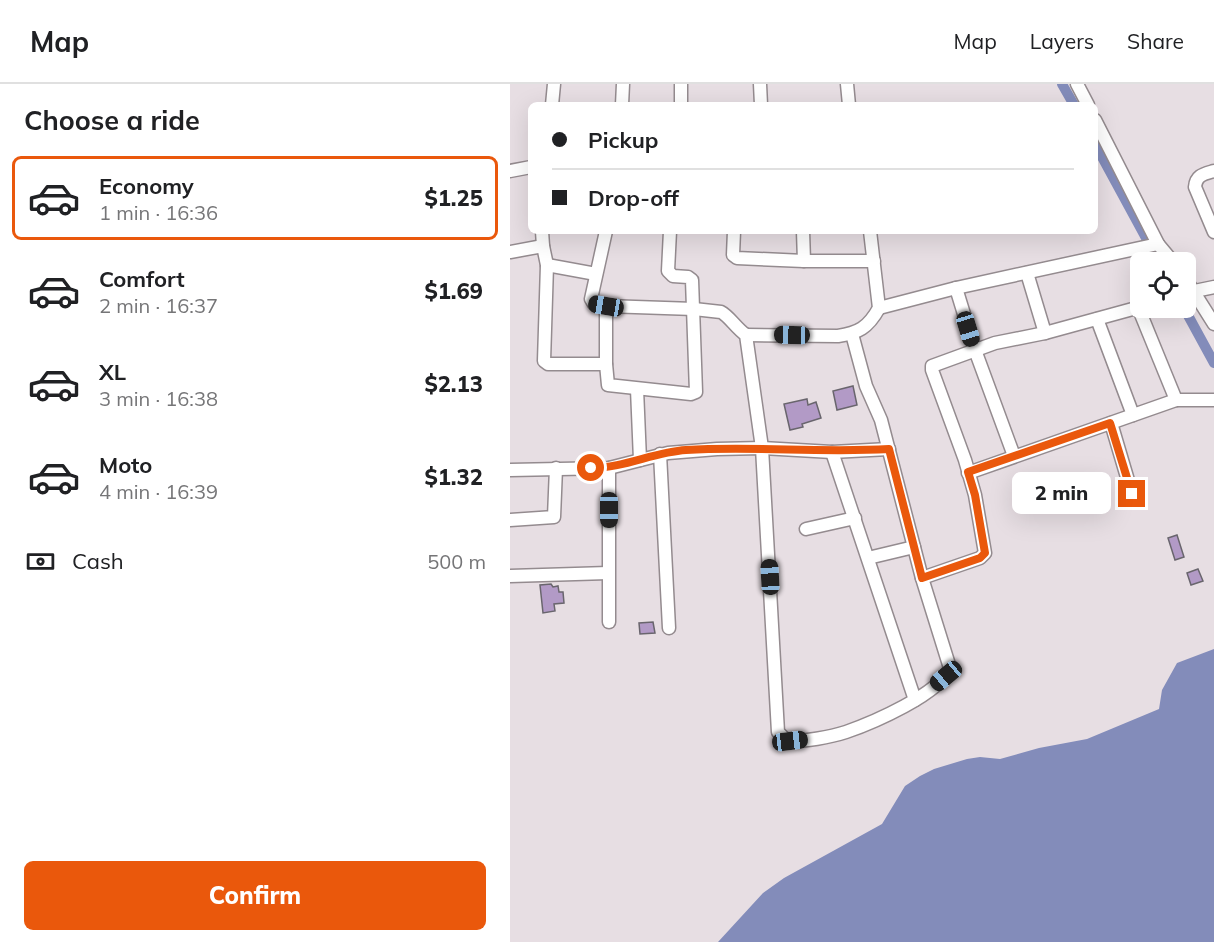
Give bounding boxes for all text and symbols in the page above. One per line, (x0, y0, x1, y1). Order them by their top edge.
text: Map (30, 24, 89, 59)
text: Map (954, 28, 997, 54)
text: Layers (1030, 28, 1094, 54)
text: Share (1127, 28, 1184, 54)
text: Choose a ride (24, 103, 200, 137)
text: Pickup (588, 126, 658, 154)
icon: car (27, 171, 81, 225)
text: Economy (99, 172, 194, 200)
text: $1.25 (424, 184, 483, 212)
text: Drop-off (588, 184, 679, 212)
text: 1 min · 16:36 (99, 200, 218, 225)
map controls (1130, 252, 1196, 318)
button: locate (1130, 252, 1196, 318)
icon: car (27, 264, 81, 318)
text: Comfort (99, 265, 185, 293)
text: $1.69 (424, 277, 483, 305)
text: 2 min · 16:37 (99, 293, 218, 318)
car (587, 294, 625, 318)
car (954, 309, 982, 349)
car (774, 326, 810, 344)
icon: car (27, 357, 81, 411)
text: XL (99, 358, 126, 386)
text: $2.13 (424, 370, 483, 398)
text: 3 min · 16:38 (99, 386, 218, 411)
icon: car (27, 450, 81, 504)
text: Moto (99, 451, 152, 479)
route start (577, 454, 604, 481)
text: $1.32 (424, 463, 483, 491)
callout: 2 min (1012, 473, 1111, 515)
text: 4 min · 16:39 (99, 479, 218, 504)
text: 2 min (1035, 480, 1088, 505)
route end (1118, 480, 1145, 507)
car (600, 492, 618, 528)
icon: cash (24, 545, 57, 578)
text: Cash (72, 547, 124, 575)
text: 500 m (427, 549, 486, 574)
car (760, 559, 780, 595)
car (926, 658, 966, 694)
car (771, 730, 809, 752)
button: Confirm (24, 861, 486, 930)

